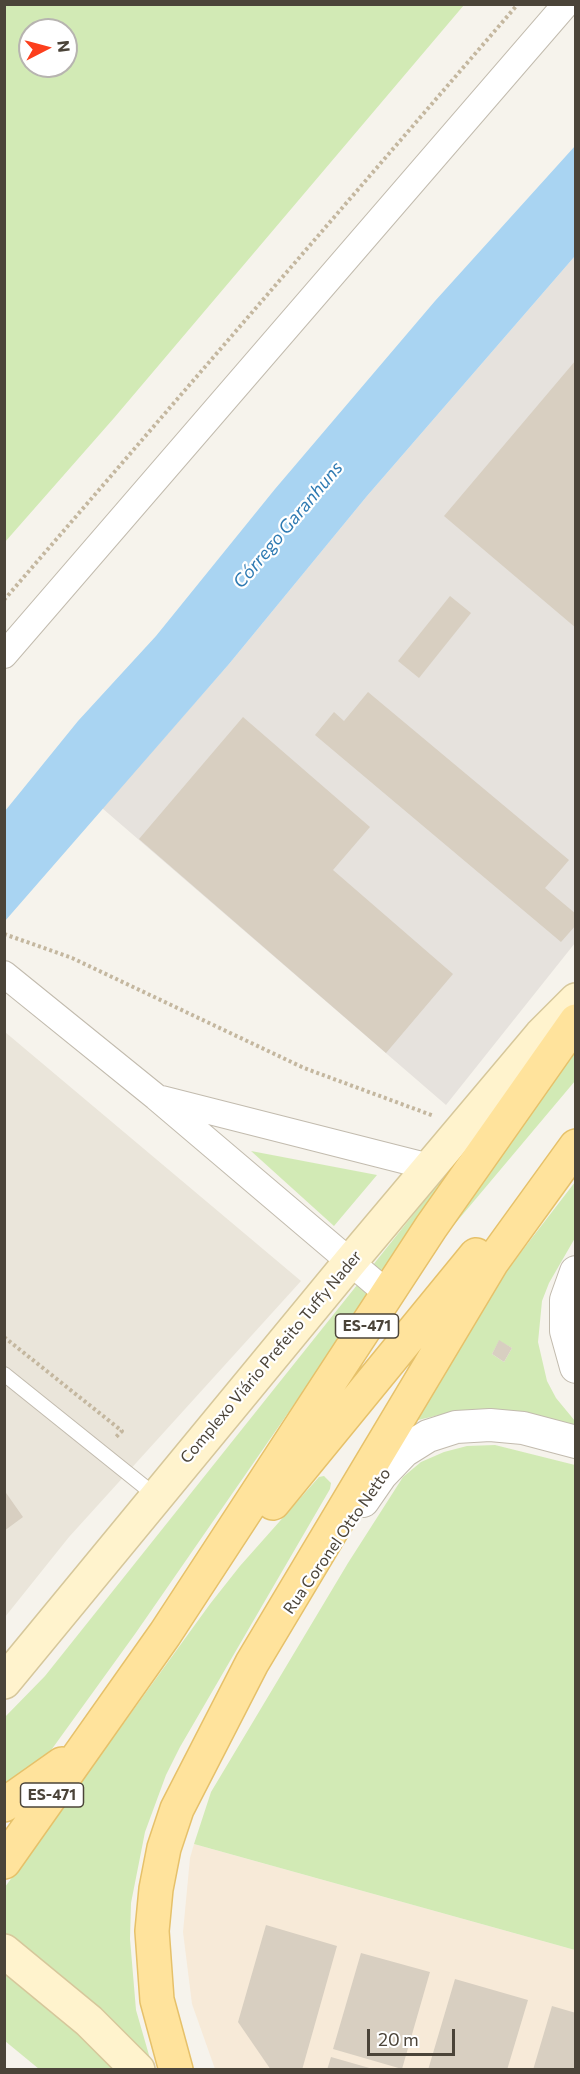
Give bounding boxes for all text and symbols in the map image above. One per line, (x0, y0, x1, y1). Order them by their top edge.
north arrow (18, 18, 78, 78)
text: N (54, 39, 74, 53)
water label: Córrego Garanhuns (229, 457, 347, 593)
street label: Complexo Viário Prefeito Tuffy Nader (176, 1247, 366, 1467)
road number: ES-471 (336, 1314, 398, 1338)
street label: Rua Coronel Otto Netto (279, 1464, 395, 1618)
road number: ES-471 (20, 1783, 84, 1807)
scale bar (370, 2017, 458, 2055)
text: 20 m (378, 2028, 419, 2050)

